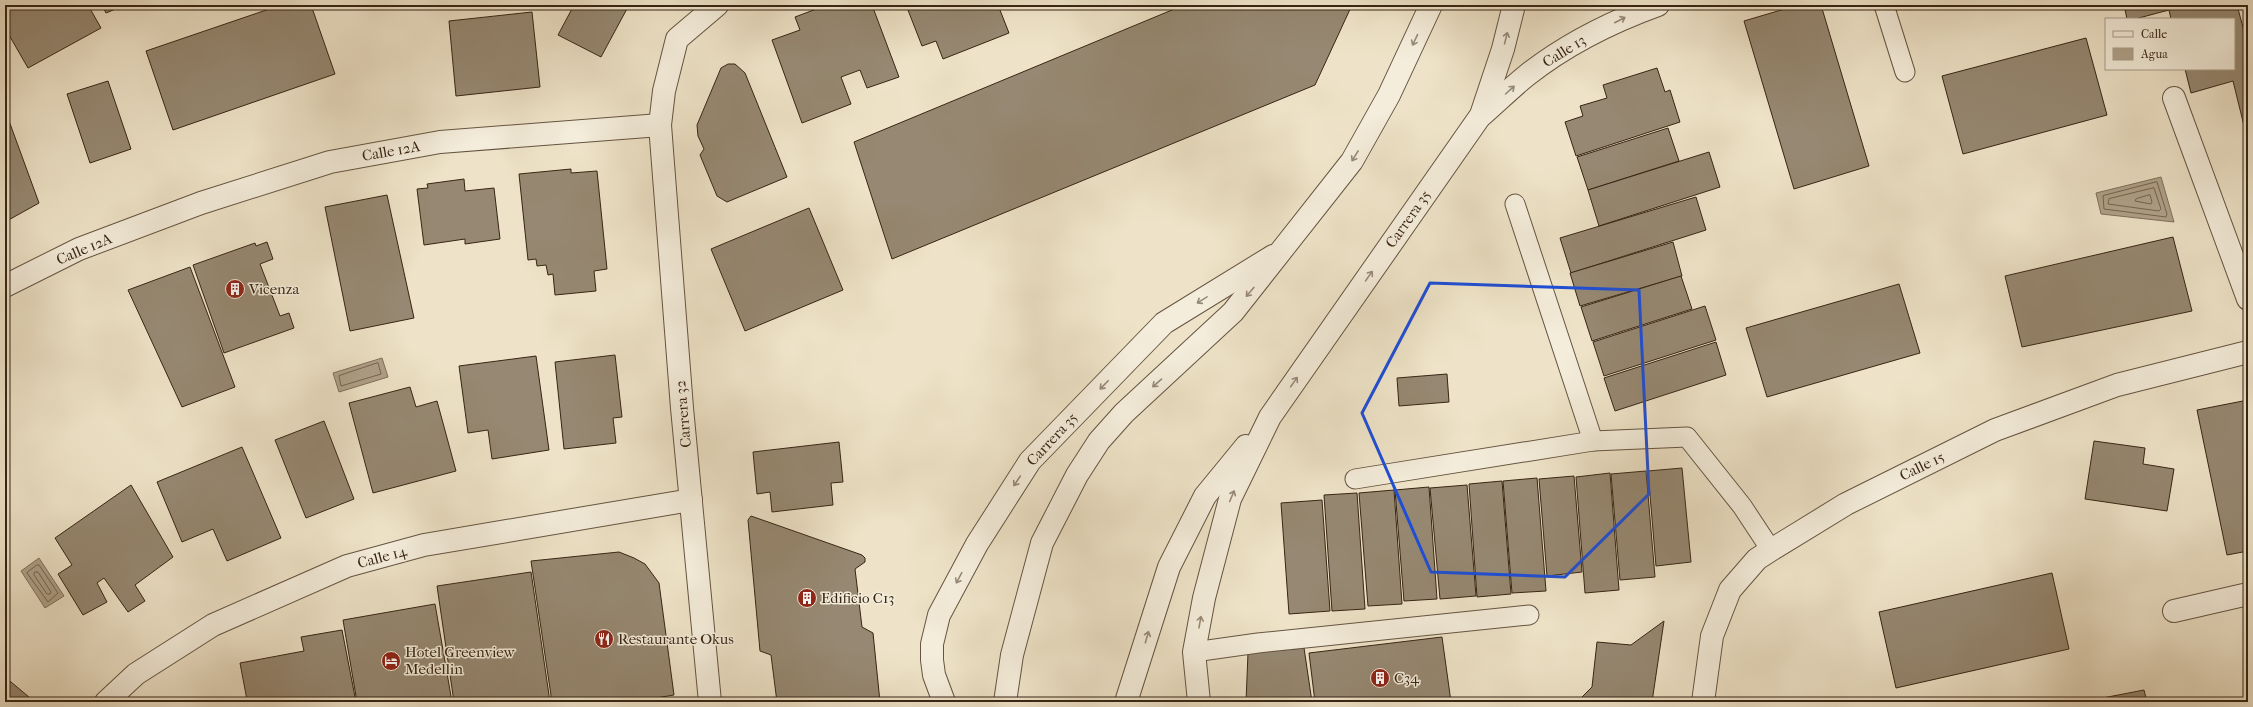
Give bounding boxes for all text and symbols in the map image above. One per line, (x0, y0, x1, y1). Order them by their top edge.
one-way arrow (1613, 16, 1625, 23)
legend (2105, 18, 2235, 70)
text: Calle (2141, 27, 2167, 41)
street label: Calle 13 (1539, 31, 1589, 71)
one-way arrow (1502, 32, 1510, 45)
one-way arrow (1411, 34, 1418, 46)
text: Agua (2140, 47, 2168, 61)
one-way arrow (1505, 85, 1516, 94)
street label: Calle 12A (361, 137, 422, 165)
one-way arrow (1351, 150, 1359, 161)
street label: Carrera 35 (1382, 187, 1434, 251)
street label: Calle 12A (53, 229, 115, 269)
one-way arrow (1365, 271, 1373, 282)
building icon: Vicenza (224, 278, 246, 300)
place label: Vicenza (248, 280, 300, 298)
one-way arrow (1246, 287, 1255, 297)
one-way arrow (1197, 296, 1208, 304)
one-way arrow (1290, 377, 1298, 388)
one-way arrow (1152, 378, 1162, 387)
street label: Carrera 32 (671, 379, 695, 448)
one-way arrow (1099, 380, 1109, 390)
street label: Carrera 35 (1023, 409, 1081, 469)
street label: Calle 15 (1897, 447, 1947, 485)
one-way arrow (1013, 475, 1021, 486)
one-way arrow (1229, 490, 1236, 502)
street label: Calle 14 (355, 542, 410, 572)
one-way arrow (954, 572, 962, 584)
building icon: Edificio C13 (796, 587, 818, 609)
place label: Edificio C13 (821, 589, 894, 607)
one-way arrow (1196, 616, 1204, 629)
restaurant icon: Restaurante Okus (593, 628, 615, 650)
place label: Restaurante Okus (618, 630, 734, 648)
one-way arrow (1144, 631, 1151, 644)
place label: Hotel Greenview Medellin (405, 643, 516, 678)
hotel icon: Hotel Greenview Medellin (380, 650, 402, 672)
building icon: C34 (1369, 667, 1391, 689)
place label: C34 (1394, 669, 1420, 687)

